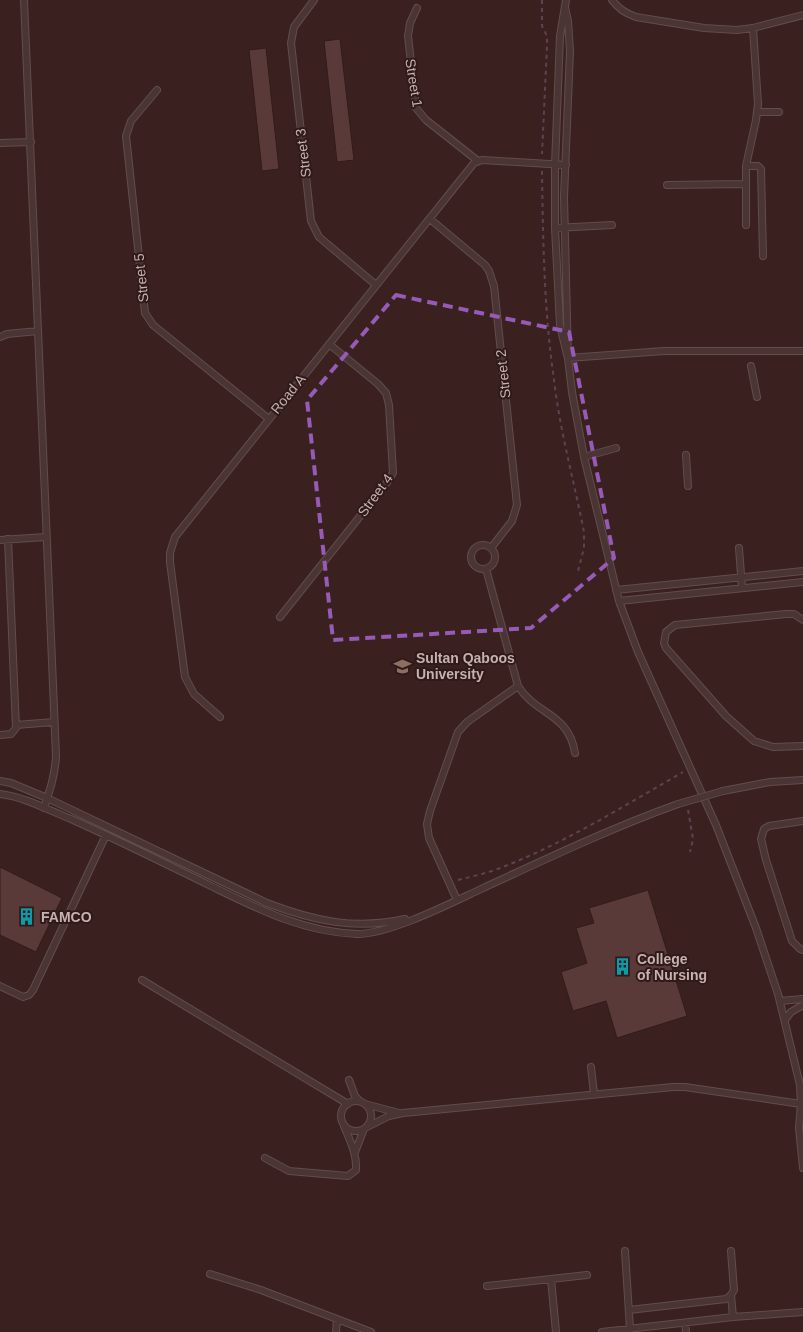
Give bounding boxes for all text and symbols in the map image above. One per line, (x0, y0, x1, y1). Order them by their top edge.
street label: Street 1 (402, 58, 426, 109)
street label: Street 3 (292, 127, 314, 178)
street label: Street 5 (130, 253, 152, 303)
street label: Street 2 (492, 349, 514, 399)
street label: Road A (267, 371, 309, 417)
street label: Street 4 (354, 470, 396, 520)
place label: Sultan Qaboos University (416, 650, 515, 682)
school or university icon: Sultan Qaboos University (392, 656, 412, 676)
building icon: FAMCO (17, 907, 37, 927)
place label: FAMCO (41, 909, 92, 925)
place label: College of Nursing (637, 951, 707, 983)
building icon: College of Nursing (613, 957, 633, 977)

